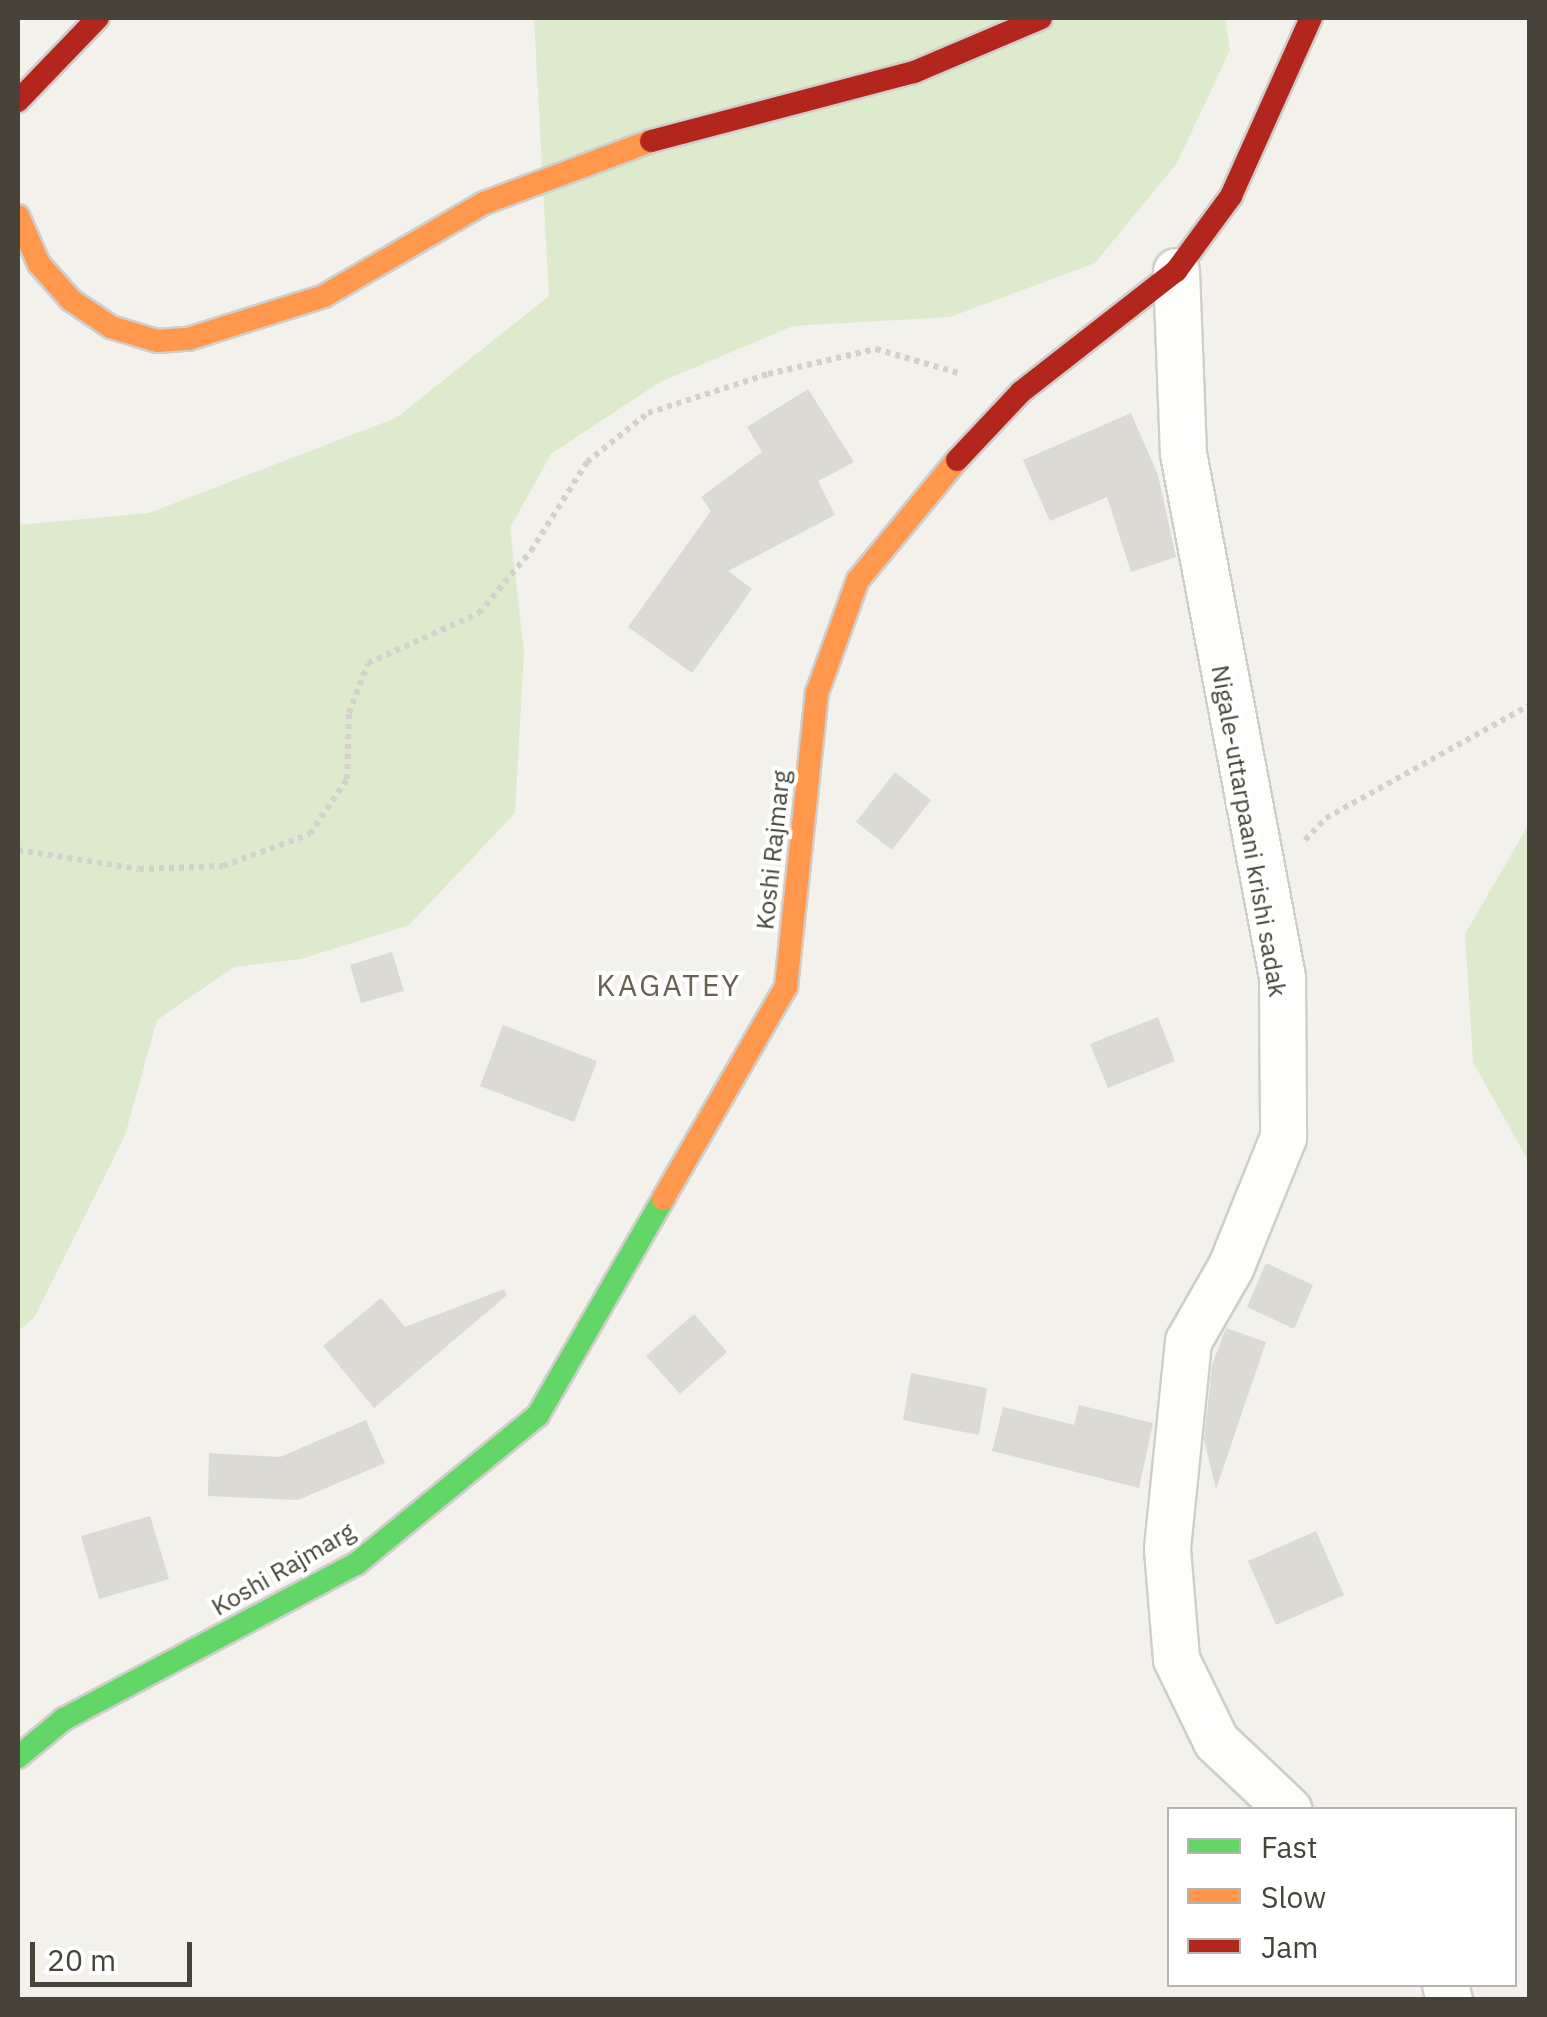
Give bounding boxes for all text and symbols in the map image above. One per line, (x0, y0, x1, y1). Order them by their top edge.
street label: Nigale-uttarpaani krishi sadak (1205, 663, 1293, 999)
street label: Koshi Rajmarg (750, 769, 796, 931)
district label: KAGATEY (596, 967, 742, 1003)
street label: Koshi Rajmarg (206, 1516, 360, 1622)
legend (1167, 1807, 1517, 1987)
text: Fast (1261, 1827, 1318, 1866)
text: Slow (1261, 1877, 1326, 1916)
scale bar (35, 1922, 198, 1984)
text: Jam (1261, 1927, 1319, 1966)
text: 20 m (47, 1940, 116, 1979)

